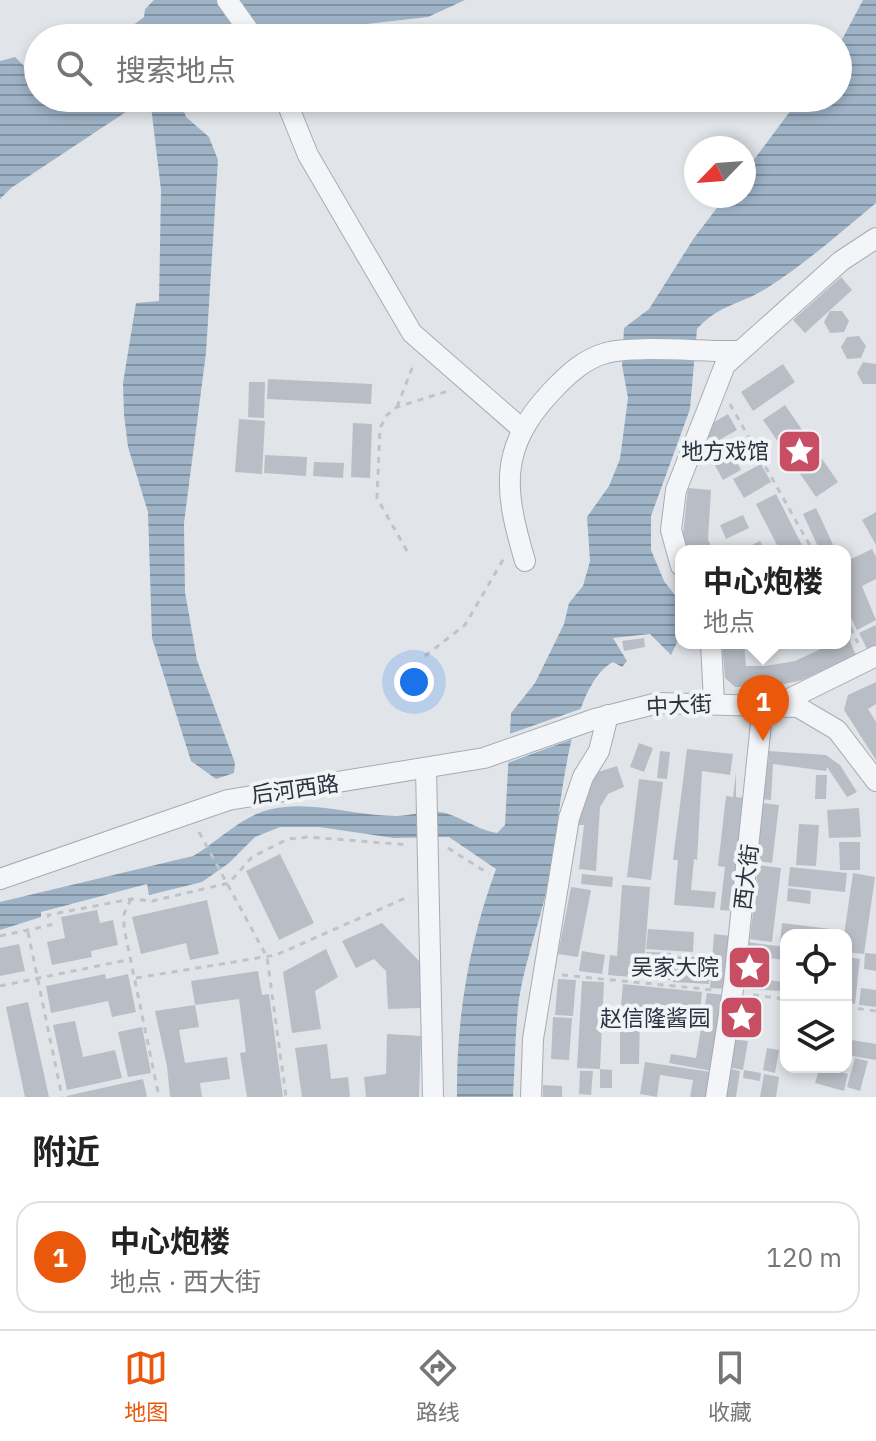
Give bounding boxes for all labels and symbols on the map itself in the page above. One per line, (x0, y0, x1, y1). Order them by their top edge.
north arrow (684, 136, 756, 208)
place icon: 地方戏馆 (776, 427, 824, 475)
place label: 地方戏馆 (681, 436, 769, 465)
your location (394, 662, 434, 702)
pin: 1 (737, 675, 789, 741)
street label: 中大街 (645, 688, 713, 721)
street label: 后河西路 (249, 768, 341, 809)
street label: 西大街 (727, 842, 764, 911)
place icon: 吴家大院 (726, 943, 774, 991)
place label: 吴家大院 (631, 952, 719, 981)
place icon: 赵信隆酱园 (717, 994, 765, 1042)
place label: 赵信隆酱园 (600, 1003, 710, 1032)

